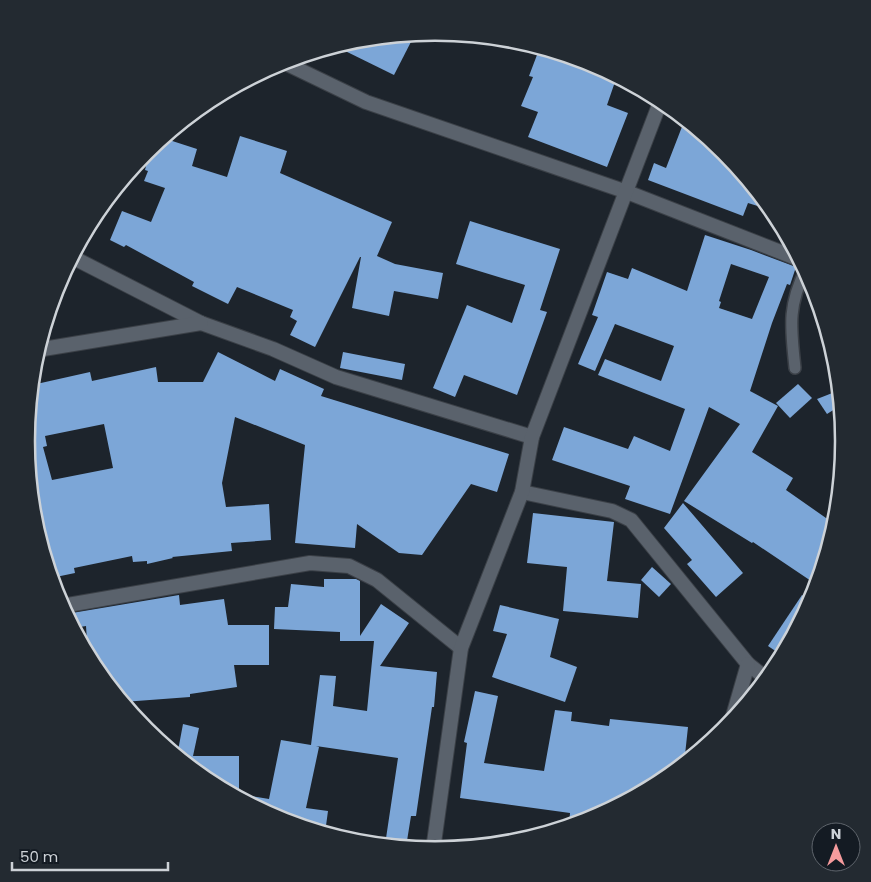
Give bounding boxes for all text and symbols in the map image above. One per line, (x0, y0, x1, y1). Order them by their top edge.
north arrow (811, 822, 861, 872)
text: N (831, 824, 841, 844)
scale bar (12, 840, 169, 872)
text: 50 m (20, 846, 58, 867)

